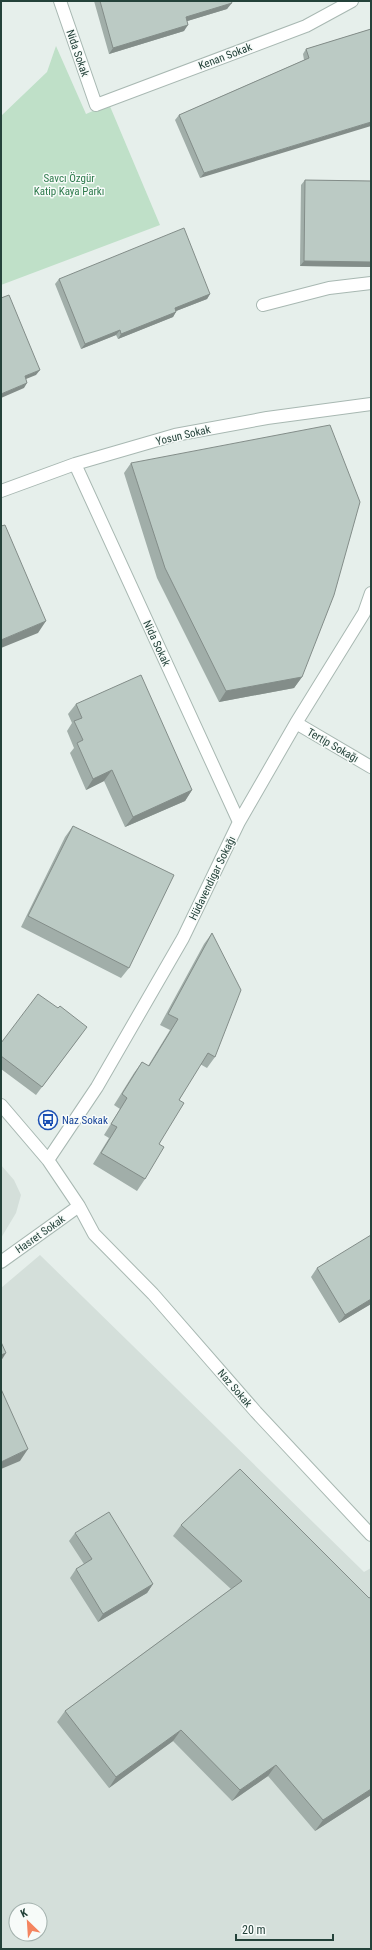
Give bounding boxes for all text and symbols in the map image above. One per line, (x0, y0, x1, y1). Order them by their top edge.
street label: Nida Sokak (63, 28, 92, 78)
street label: Kenan Sokak (197, 40, 254, 73)
park label: Savcı Özgür Katip Kaya Parkı (34, 172, 104, 198)
street label: Yosun Sokak (155, 423, 212, 448)
street label: Nida Sokak (140, 618, 173, 668)
street label: Tertip Sokağı (305, 726, 361, 765)
street label: Hüdavendigar Sokağı (186, 834, 238, 922)
bus stop icon: Naz Sokak (37, 1109, 59, 1131)
place label: Naz Sokak (62, 1114, 108, 1127)
street label: Hasret Sokak (13, 1213, 68, 1256)
street label: Naz Sokak (215, 1367, 255, 1410)
north arrow (8, 1902, 48, 1942)
text: K (18, 1906, 30, 1921)
scale bar (236, 1916, 333, 1942)
text: 20 m (242, 1923, 266, 1937)

